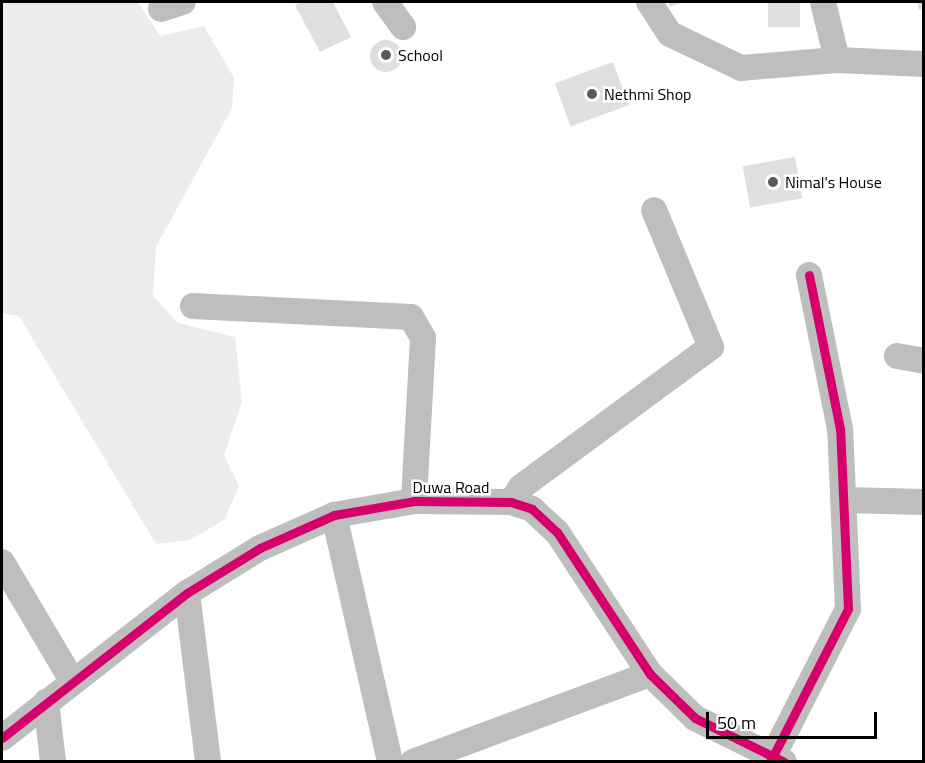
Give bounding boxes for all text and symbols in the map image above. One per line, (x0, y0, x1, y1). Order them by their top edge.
place label: School (398, 45, 443, 65)
marker: School (379, 48, 393, 62)
place label: Nethmi Shop (604, 84, 692, 104)
marker: Nethmi Shop (585, 87, 599, 101)
place label: Nimal's House (785, 172, 882, 192)
marker: Nimal's House (766, 175, 780, 189)
street label: Duwa Road (412, 477, 490, 497)
scale bar (709, 700, 880, 738)
text: 50 m (717, 709, 756, 736)

